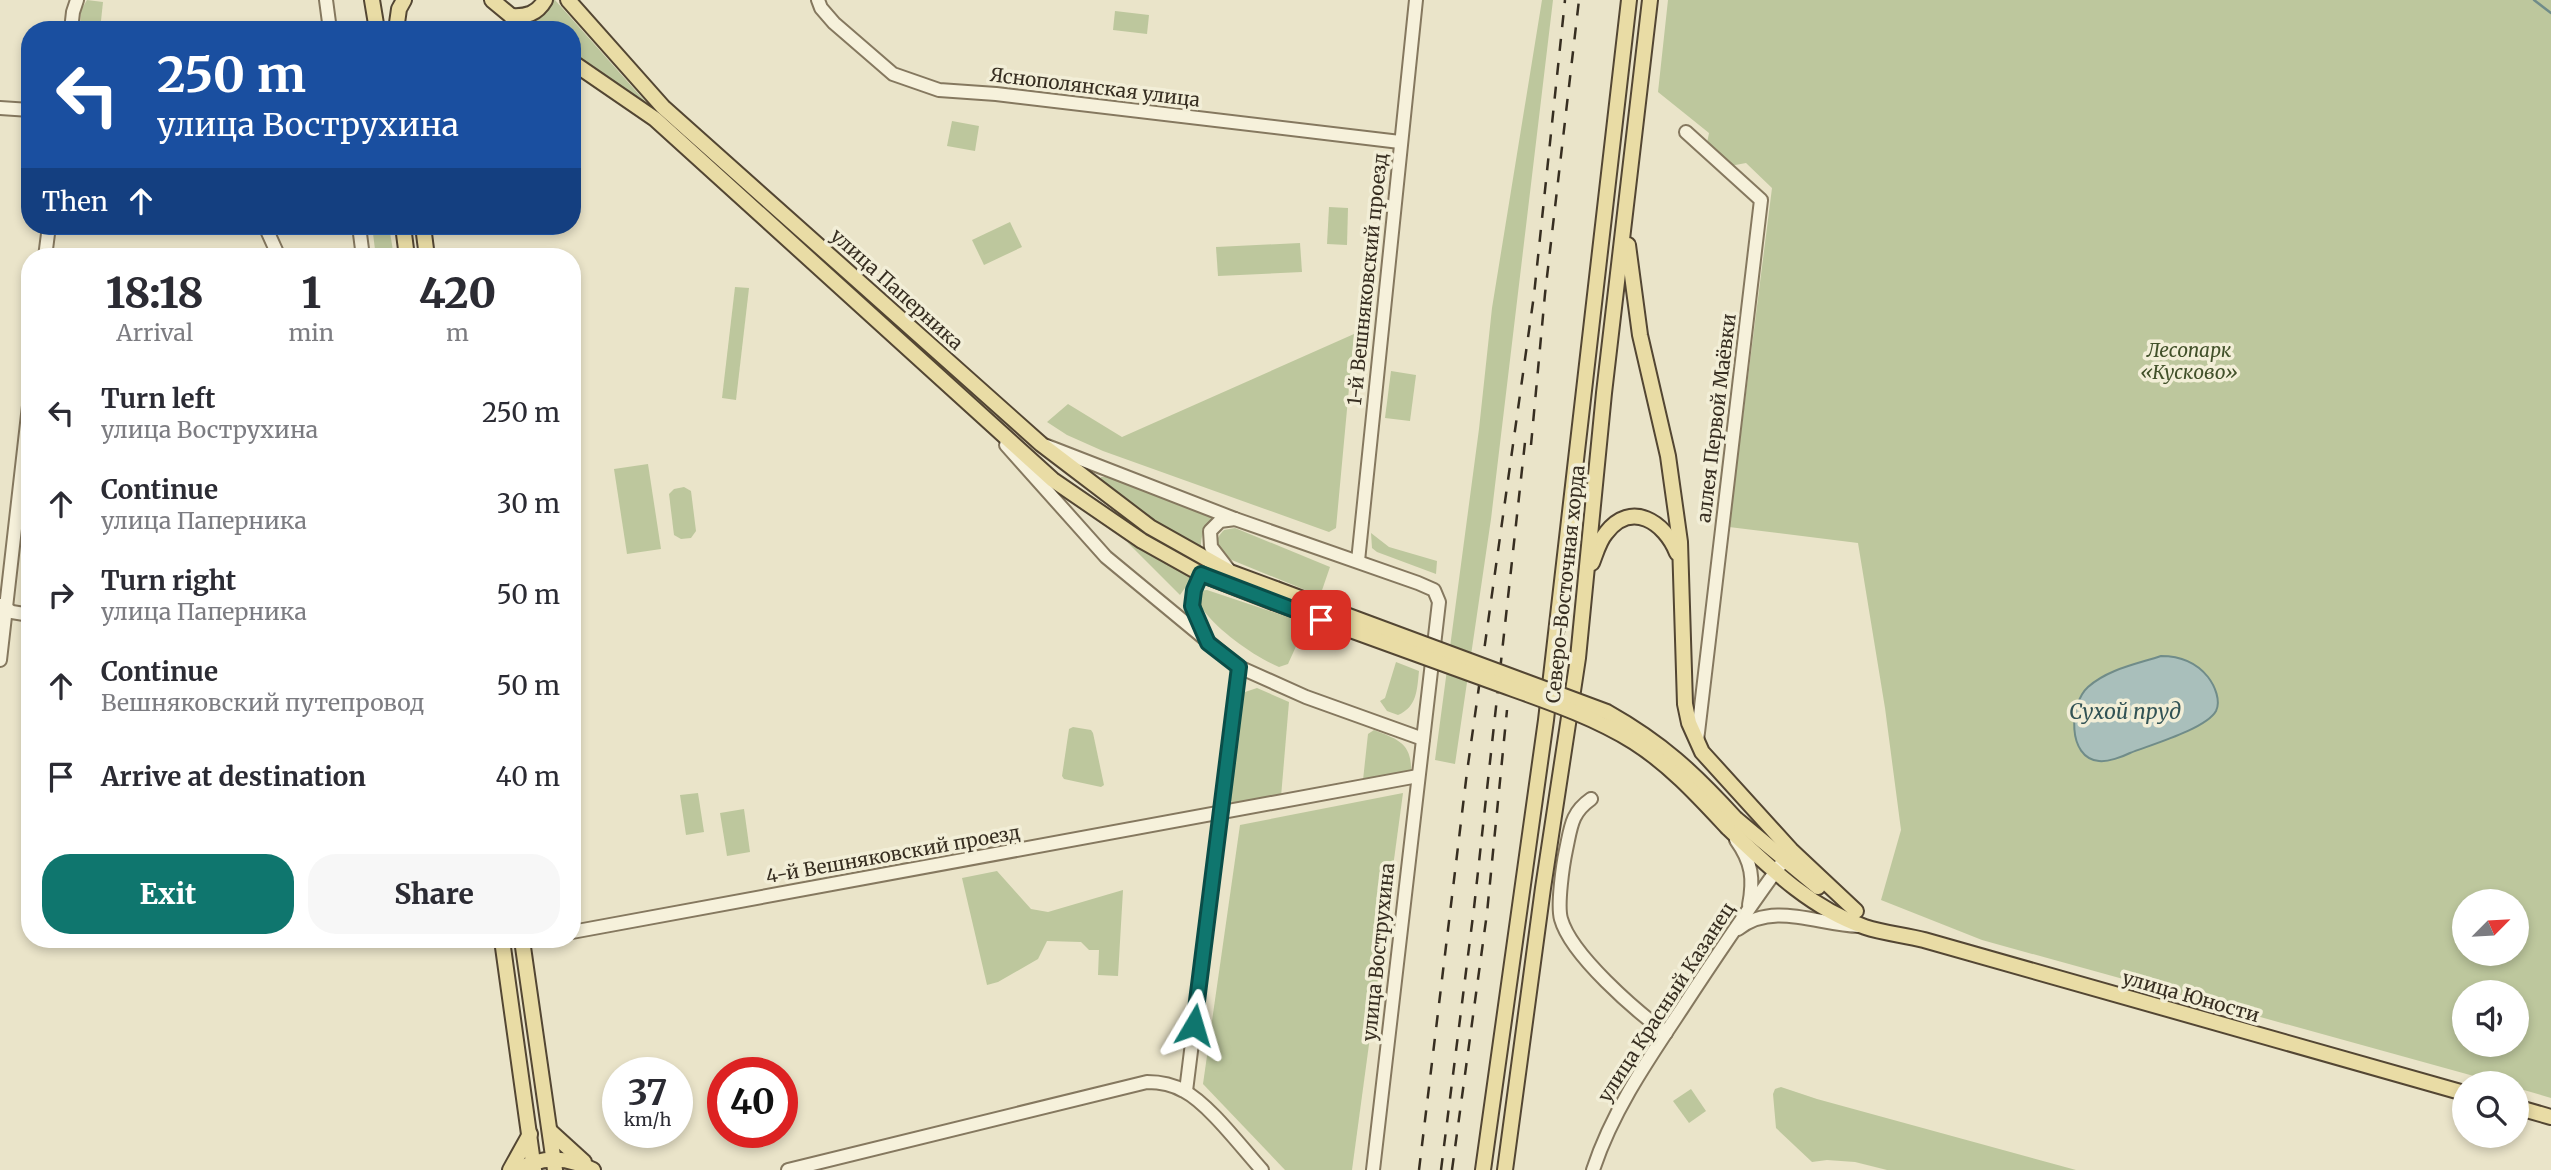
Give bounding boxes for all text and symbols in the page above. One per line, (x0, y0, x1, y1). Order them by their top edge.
text: 250 m (157, 44, 306, 105)
icon: left (42, 49, 133, 140)
street label: Яснополянская улица (989, 62, 1201, 112)
text: улица Вострухина (157, 105, 459, 145)
street label: 1-й Вешняковский проезд (1342, 151, 1392, 406)
icon: ahead (122, 182, 160, 220)
text: Then (42, 185, 108, 218)
street label: улица Паперника (826, 223, 968, 355)
text: 18:18 (106, 267, 204, 319)
text: 1 (301, 267, 321, 319)
text: 420 (419, 267, 496, 319)
street label: аллея Первой Маёвки (1691, 312, 1741, 524)
text: Arrival (116, 318, 193, 347)
text: min (289, 318, 334, 347)
text: m (446, 318, 469, 347)
park label: Лесопарк «Кусково» (2140, 338, 2238, 384)
text: Turn left (101, 382, 215, 415)
icon: left (42, 394, 80, 432)
text: 250 m (482, 396, 560, 429)
text: улица Вострухина (101, 415, 318, 444)
street label: Северо-Восточная хорда (1541, 464, 1589, 704)
text: Continue (101, 473, 218, 506)
icon: ahead (42, 485, 80, 523)
text: 30 m (497, 487, 560, 520)
text: улица Паперника (101, 506, 307, 535)
text: Turn right (101, 564, 236, 597)
icon: right (42, 576, 80, 614)
text: 50 m (496, 578, 560, 611)
pin (1291, 590, 1351, 650)
text: улица Паперника (101, 597, 307, 626)
icon: arrive (1302, 601, 1340, 639)
text: Continue (101, 655, 218, 688)
icon: ahead (42, 667, 80, 705)
text: 50 m (496, 669, 560, 702)
text: Вешняковский путепровод (101, 688, 425, 717)
water label: Сухой пруд (2069, 698, 2181, 725)
icon: arrive (42, 758, 80, 796)
text: Arrive at destination (101, 760, 366, 793)
text: 40 m (496, 760, 560, 793)
street label: 4-й Вешняковский проезд (764, 820, 1022, 888)
button: Exit (42, 854, 294, 934)
button: Share (308, 854, 560, 934)
street label: улица Вострухина (1357, 862, 1399, 1042)
north arrow (2452, 889, 2529, 966)
map controls (2452, 889, 2529, 1148)
street label: улица Красный Казанец (1592, 898, 1740, 1106)
street label: улица Юности (2120, 965, 2262, 1027)
button: sound (2452, 980, 2529, 1057)
position arrow (1157, 988, 1231, 1062)
speed limit sign: 40 (707, 1057, 798, 1148)
text: 37 (628, 1071, 667, 1115)
button: search (2452, 1071, 2529, 1148)
text: km/h (624, 1108, 671, 1131)

